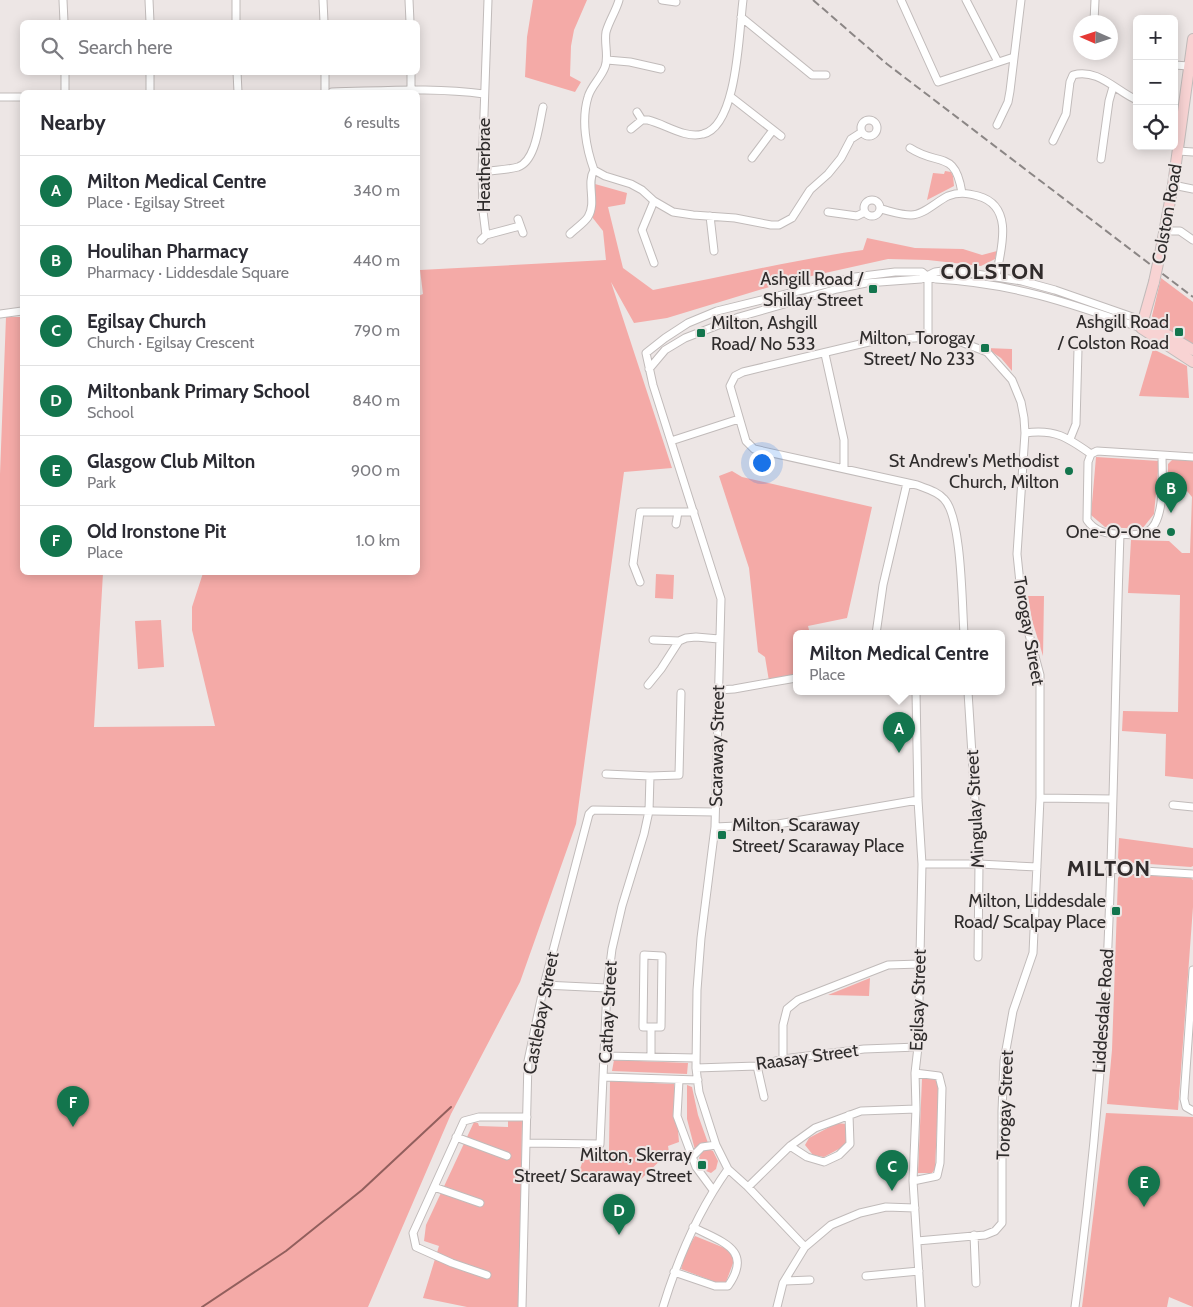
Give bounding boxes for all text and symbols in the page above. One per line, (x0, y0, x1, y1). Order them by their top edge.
north arrow (1073, 15, 1118, 60)
map controls (1133, 15, 1178, 150)
button: + (1133, 15, 1178, 60)
search box (20, 20, 420, 75)
icon: search (38, 34, 66, 62)
text: Search here (78, 36, 172, 59)
button: − (1133, 60, 1178, 105)
button: locate (1133, 105, 1178, 150)
text: Nearby (40, 110, 106, 135)
text: 6 results (344, 113, 400, 132)
street label: Heatherbrae (473, 118, 495, 212)
street label: Colston Road (1147, 162, 1187, 266)
text: Milton Medical Centre (87, 170, 266, 193)
text: A (51, 181, 61, 200)
text: 340 m (353, 181, 400, 200)
text: Place · Egilsay Street (87, 193, 225, 212)
text: Houlihan Pharmacy (87, 240, 248, 263)
text: B (51, 251, 61, 270)
text: 440 m (353, 251, 400, 270)
district label: COLSTON (941, 258, 1045, 285)
text: Pharmacy · Liddesdale Square (87, 263, 289, 282)
place label: Ashgill Road / Shillay Street (760, 268, 864, 311)
marker: Ashgill Road / Shillay Street (867, 283, 879, 295)
text: Egilsay Church (87, 310, 206, 333)
place label: Ashgill Road / Colston Road (1057, 311, 1169, 354)
place label: Milton, Ashgill Road/ No 533 (711, 312, 818, 355)
text: C (51, 321, 61, 340)
text: 790 m (354, 321, 400, 340)
marker: Ashgill Road / Colston Road (1173, 326, 1185, 338)
marker: Milton, Ashgill Road/ No 533 (695, 327, 707, 339)
place label: Milton, Torogay Street/ No 233 (859, 327, 975, 370)
text: Church · Egilsay Crescent (87, 333, 254, 352)
marker: Milton, Torogay Street/ No 233 (979, 342, 991, 354)
text: Miltonbank Primary School (87, 380, 310, 403)
text: D (50, 391, 62, 410)
text: 840 m (352, 391, 400, 410)
text: School (87, 403, 134, 422)
text: Glasgow Club Milton (87, 450, 255, 473)
your location (749, 450, 775, 476)
place label: St Andrew's Methodist Church, Milton (889, 450, 1059, 493)
text: E (51, 461, 61, 480)
text: 900 m (351, 461, 400, 480)
marker: St Andrew's Methodist Church, Milton (1063, 465, 1075, 477)
pin: B (1155, 472, 1187, 513)
text: Park (87, 473, 116, 492)
text: Old Ironstone Pit (87, 520, 226, 543)
place label: One-O-One (1066, 521, 1161, 543)
marker: One-O-One (1165, 526, 1177, 538)
text: F (52, 531, 60, 550)
text: 1.0 km (356, 531, 400, 550)
text: Place (87, 543, 123, 562)
street label: Torogay Street (1009, 575, 1049, 687)
popup (793, 630, 1005, 695)
text: Milton Medical Centre (809, 642, 989, 665)
text: Place (809, 665, 845, 684)
street label: Scaraway Street (705, 685, 729, 807)
pin: A (883, 712, 915, 753)
street label: Mingulay Street (961, 749, 989, 869)
place label: Milton, Scaraway Street/ Scaraway Place (732, 814, 904, 857)
marker: Milton, Scaraway Street/ Scaraway Place (716, 829, 728, 841)
district label: MILTON (1067, 855, 1151, 882)
place label: Milton, Liddesdale Road/ Scalpay Place (954, 890, 1106, 933)
marker: Milton, Liddesdale Road/ Scalpay Place (1110, 905, 1122, 917)
street label: Liddesdale Road (1088, 948, 1118, 1074)
street label: Egilsay Street (905, 949, 931, 1051)
street label: Castlebay Street (518, 950, 564, 1076)
street label: Cathay Street (594, 960, 622, 1064)
street label: Raasay Street (754, 1039, 860, 1075)
street label: Torogay Street (992, 1050, 1018, 1160)
pin: F (57, 1086, 89, 1127)
place label: Milton, Skerray Street/ Scaraway Street (514, 1144, 692, 1187)
pin: C (876, 1150, 908, 1191)
marker: Milton, Skerray Street/ Scaraway Street (696, 1159, 708, 1171)
pin: E (1128, 1166, 1160, 1207)
pin: D (603, 1194, 635, 1235)

